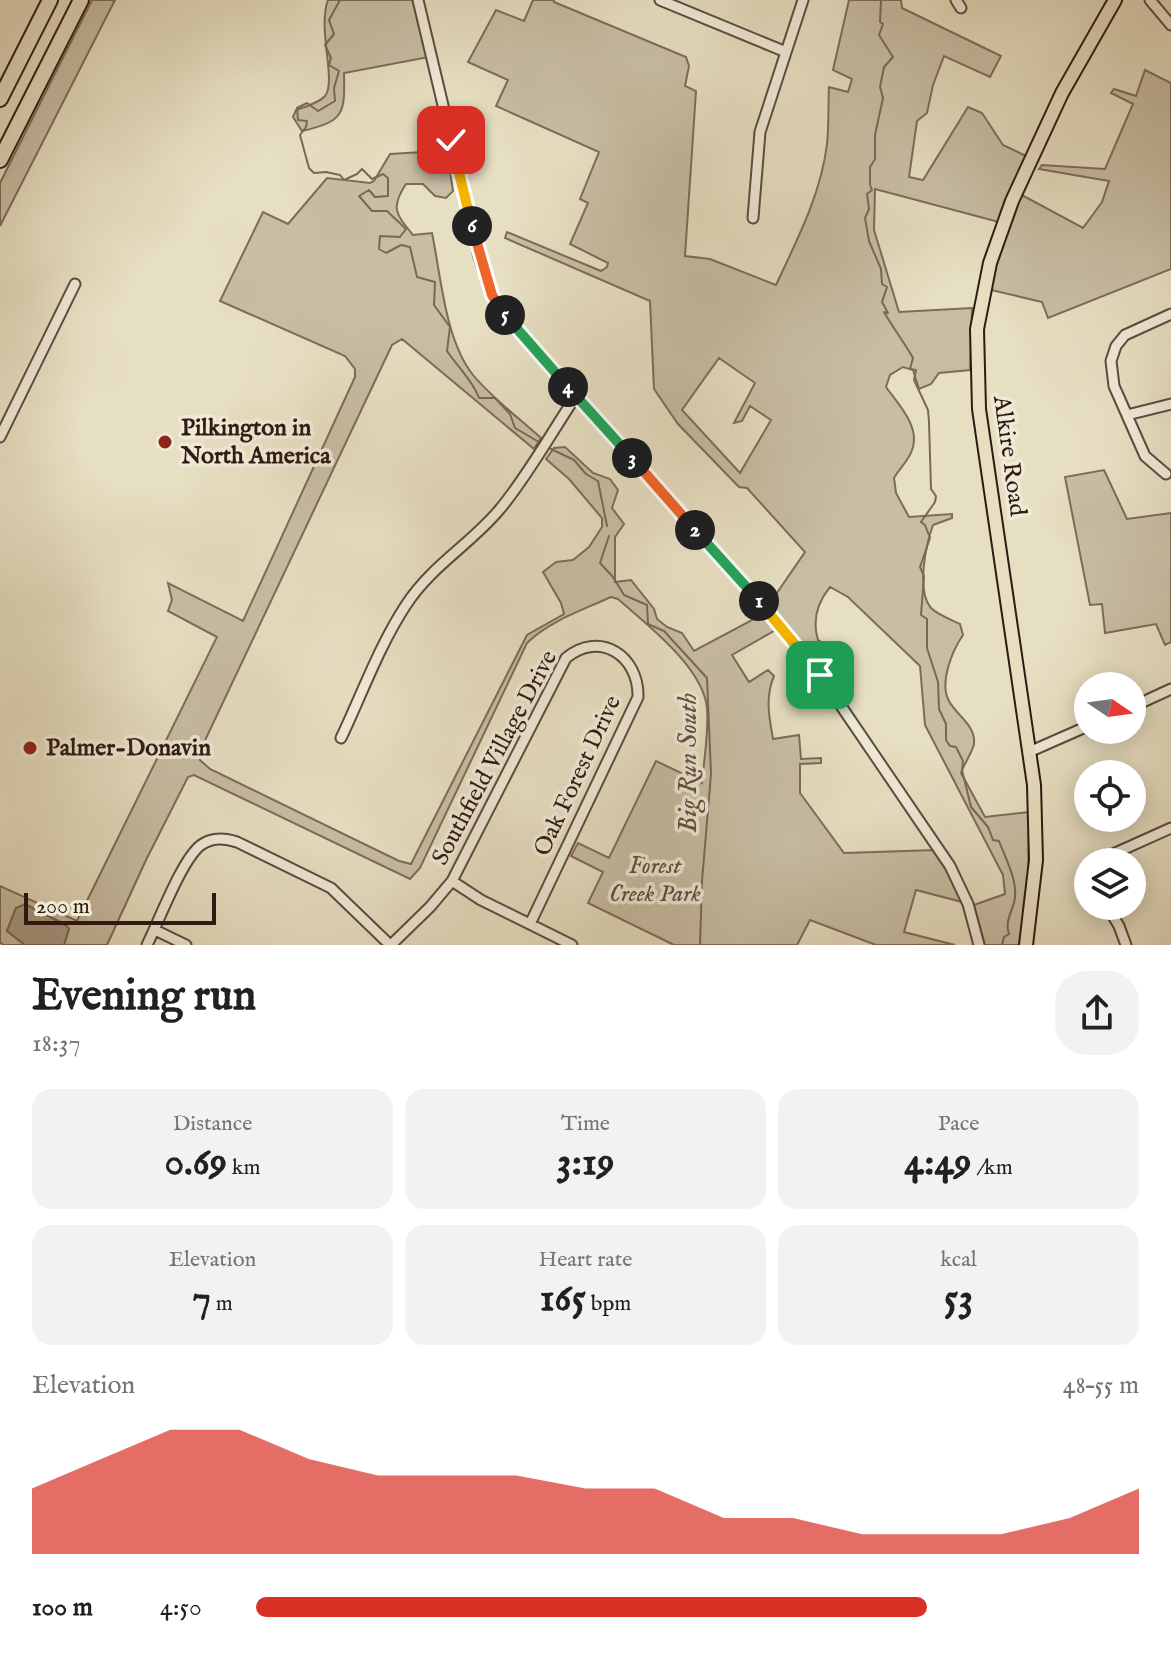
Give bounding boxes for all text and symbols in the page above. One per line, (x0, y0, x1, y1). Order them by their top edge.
pin (417, 106, 485, 174)
icon: check (429, 118, 473, 162)
pin: 6 (452, 206, 492, 246)
text: 6 (467, 212, 477, 240)
pin: 5 (485, 295, 525, 335)
text: 5 (501, 301, 509, 329)
pin: 4 (548, 367, 588, 407)
text: 4 (563, 373, 573, 401)
street label: Alkire Road (985, 393, 1033, 518)
place label: Pilkington in North America (180, 413, 331, 472)
marker: Pilkington in North America (156, 433, 174, 451)
pin: 3 (612, 438, 652, 478)
text: 3 (628, 444, 636, 472)
pin: 2 (675, 510, 715, 550)
text: 2 (690, 516, 700, 544)
pin: 1 (739, 581, 779, 621)
text: 1 (755, 587, 763, 615)
pin (786, 641, 854, 709)
street label: Southfield Village Drive (425, 645, 565, 871)
icon: arrive (798, 653, 842, 697)
north arrow (1074, 672, 1146, 744)
map controls (1074, 672, 1146, 920)
street label: Oak Forest Drive (527, 691, 629, 861)
water label: Big Run South (672, 693, 706, 833)
place label: Palmer-Donavin (46, 733, 211, 764)
marker: Palmer-Donavin (21, 739, 39, 757)
button: locate (1074, 760, 1146, 832)
button: layers (1074, 848, 1146, 920)
park label: Forest Creek Park (609, 851, 701, 910)
scale bar (24, 889, 216, 925)
text: 200 m (36, 893, 90, 921)
text: Evening run (32, 969, 256, 1025)
button: share (1055, 971, 1139, 1055)
text: 18:37 (32, 1027, 81, 1060)
text: Distance (173, 1110, 252, 1138)
text: Time (561, 1110, 610, 1138)
text: Pace (938, 1110, 979, 1138)
text: 0.69 (164, 1138, 227, 1189)
text: 3:19 (557, 1138, 614, 1189)
text: 4:49 (904, 1138, 972, 1189)
text: km (227, 1154, 261, 1182)
text: /km (972, 1154, 1013, 1182)
text: Elevation (169, 1246, 256, 1274)
text: Heart rate (539, 1246, 632, 1274)
text: kcal (940, 1246, 977, 1274)
text: 7 (192, 1274, 211, 1325)
text: 165 (540, 1274, 586, 1325)
text: 53 (944, 1274, 973, 1325)
text: m (211, 1290, 233, 1318)
text: bpm (586, 1290, 631, 1318)
text: Elevation (32, 1369, 135, 1402)
text: 48–55 m (1063, 1369, 1139, 1402)
text: 100 m (32, 1591, 93, 1624)
text: 4:50 (160, 1591, 202, 1624)

